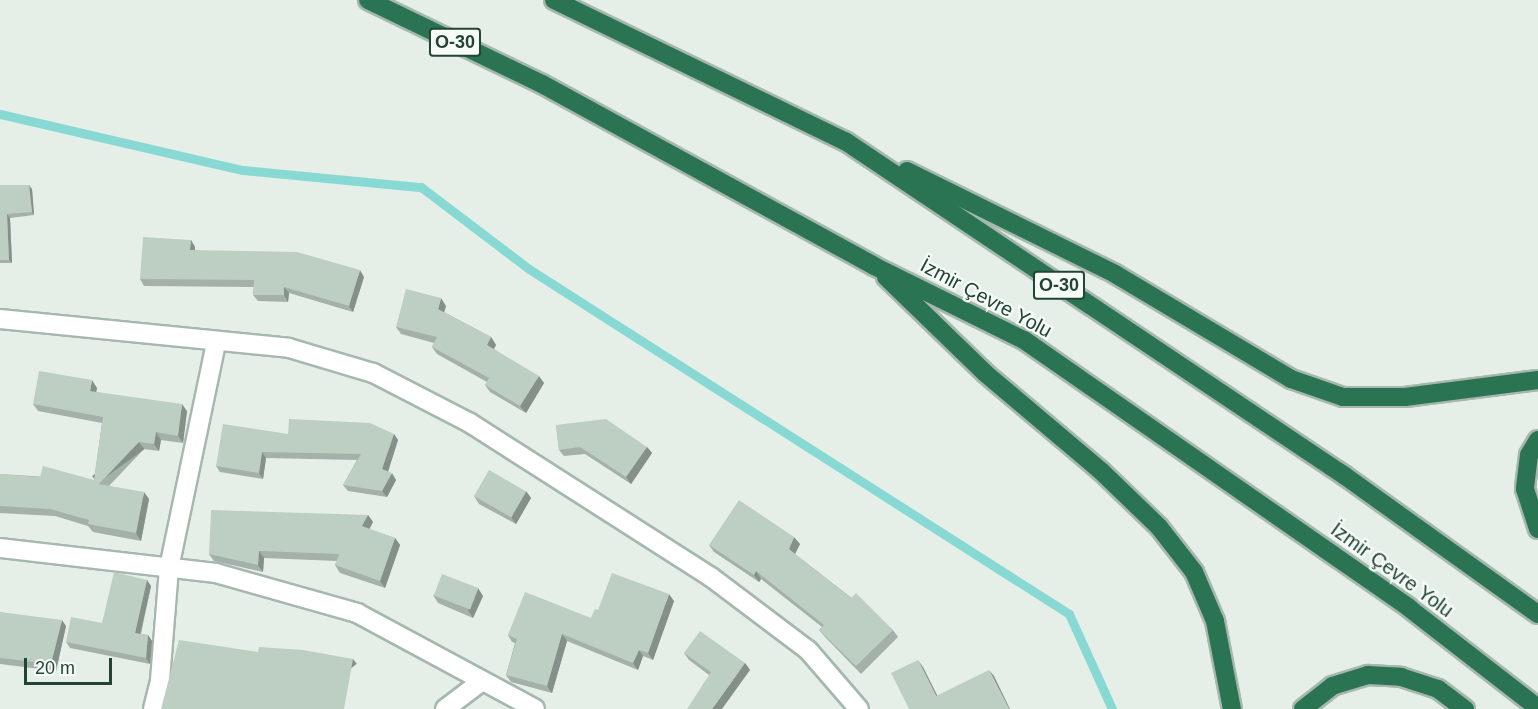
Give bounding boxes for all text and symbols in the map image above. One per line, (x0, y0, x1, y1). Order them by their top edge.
road number: O-30 (428, 27, 482, 57)
street label: İzmir Çevre Yolu (916, 253, 1056, 343)
road number: O-30 (1032, 270, 1086, 300)
street label: İzmir Çevre Yolu (1326, 517, 1458, 623)
scale bar (27, 646, 116, 684)
text: 20 m (35, 658, 75, 678)

